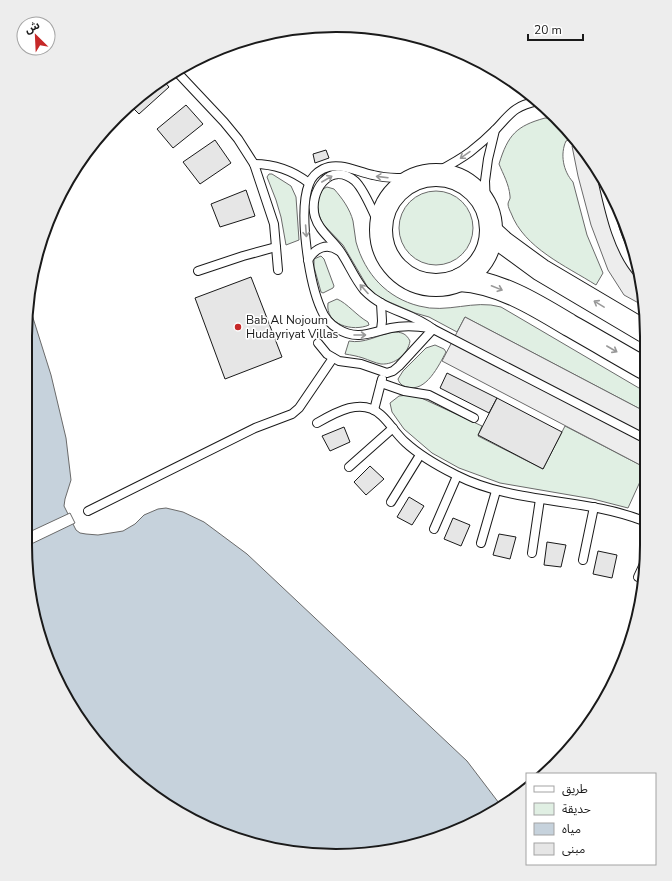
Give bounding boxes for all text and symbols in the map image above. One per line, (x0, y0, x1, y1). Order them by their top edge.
north arrow (16, 16, 56, 56)
scale bar (528, 16, 583, 42)
text: ش (22, 17, 42, 37)
text: 20 m (534, 22, 562, 38)
one-way arrow (460, 151, 471, 159)
one-way arrow (376, 173, 389, 181)
one-way arrow (321, 175, 333, 183)
one-way arrow (302, 224, 309, 237)
one-way arrow (359, 283, 368, 294)
one-way arrow (491, 284, 503, 292)
one-way arrow (593, 299, 605, 307)
place label: Bab Al Nojoum Hudayriyat Villas (246, 312, 339, 342)
marker: Bab Al Nojoum Hudayriyat Villas (233, 322, 243, 332)
one-way arrow (353, 331, 366, 339)
one-way arrow (606, 346, 618, 354)
legend (526, 773, 656, 865)
text: طريق (562, 781, 588, 797)
text: حديقة (562, 801, 591, 817)
text: مياه (562, 821, 581, 837)
text: مبنى (562, 841, 585, 857)

